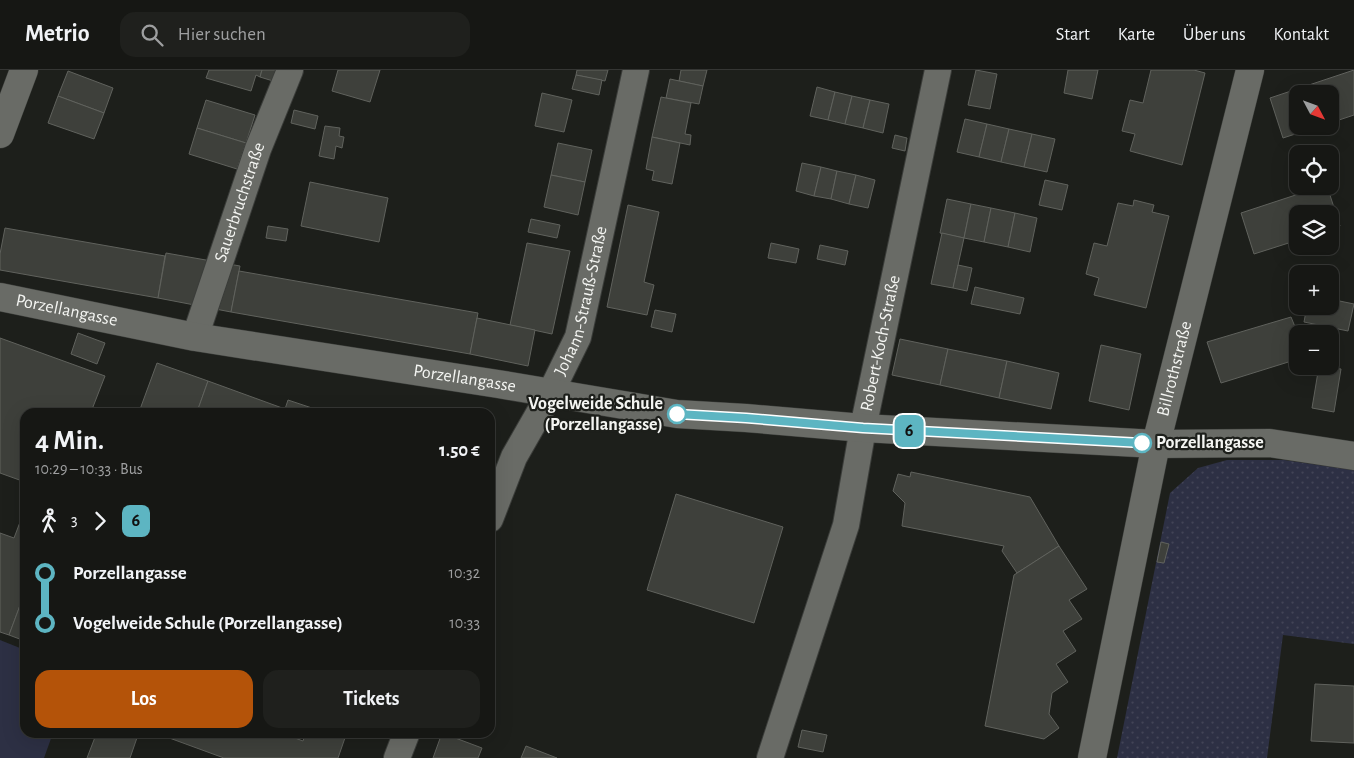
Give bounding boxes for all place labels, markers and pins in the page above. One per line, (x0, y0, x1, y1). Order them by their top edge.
place label: Vogelweide Schule (Porzellangasse) (528, 395, 663, 434)
marker: Vogelweide Schule (Porzellangasse) (667, 404, 687, 424)
marker: Porzellangasse (1132, 433, 1152, 453)
place label: Porzellangasse (1156, 434, 1264, 452)

